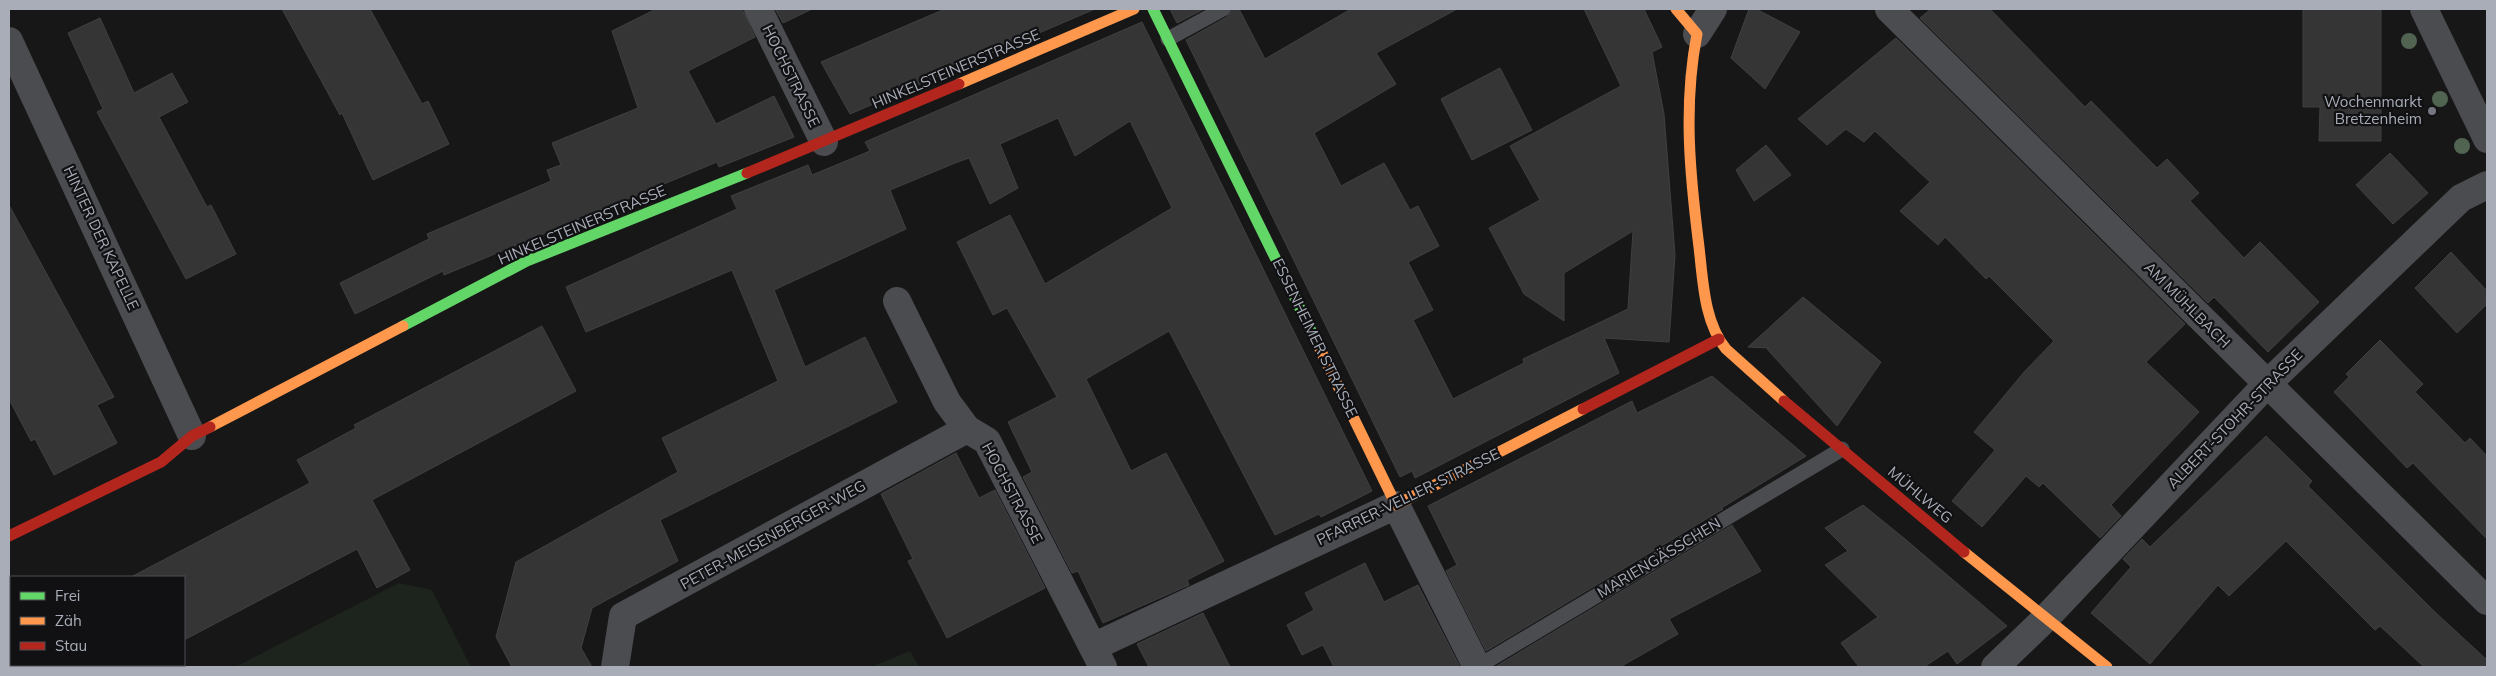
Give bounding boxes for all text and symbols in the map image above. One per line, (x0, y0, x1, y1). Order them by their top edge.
street label: HOCHSTRASSE (758, 21, 825, 130)
street label: HINKELSTEINERSTRASSE (869, 24, 1043, 113)
place label: Wochenmarkt Bretzenheim (2324, 92, 2422, 128)
marker: Wochenmarkt Bretzenheim (2426, 105, 2438, 117)
street label: HINTER DER KAPELLE (60, 163, 143, 313)
street label: HINKELSTEINERSTRASSE (495, 180, 669, 269)
street label: ESSENHEIMER STRASSE (1269, 255, 1362, 420)
street label: AM MÜHLBACH (2140, 258, 2234, 352)
street label: ALBERT-STOHR-STRASSE (2163, 345, 2306, 492)
street label: HOCHSTRASSE (978, 439, 1047, 547)
street label: PFARRER-VELLER-STRASSE (1313, 444, 1503, 549)
street label: MÜHLWEG (1884, 462, 1956, 527)
street label: PETER-MEISENBERGER-WEG (677, 476, 869, 594)
street label: MARIENGÄSSCHEN (1594, 513, 1724, 602)
legend (10, 576, 185, 666)
text: Frei (55, 586, 80, 605)
text: Zäh (55, 611, 82, 630)
text: Stau (55, 636, 87, 655)

